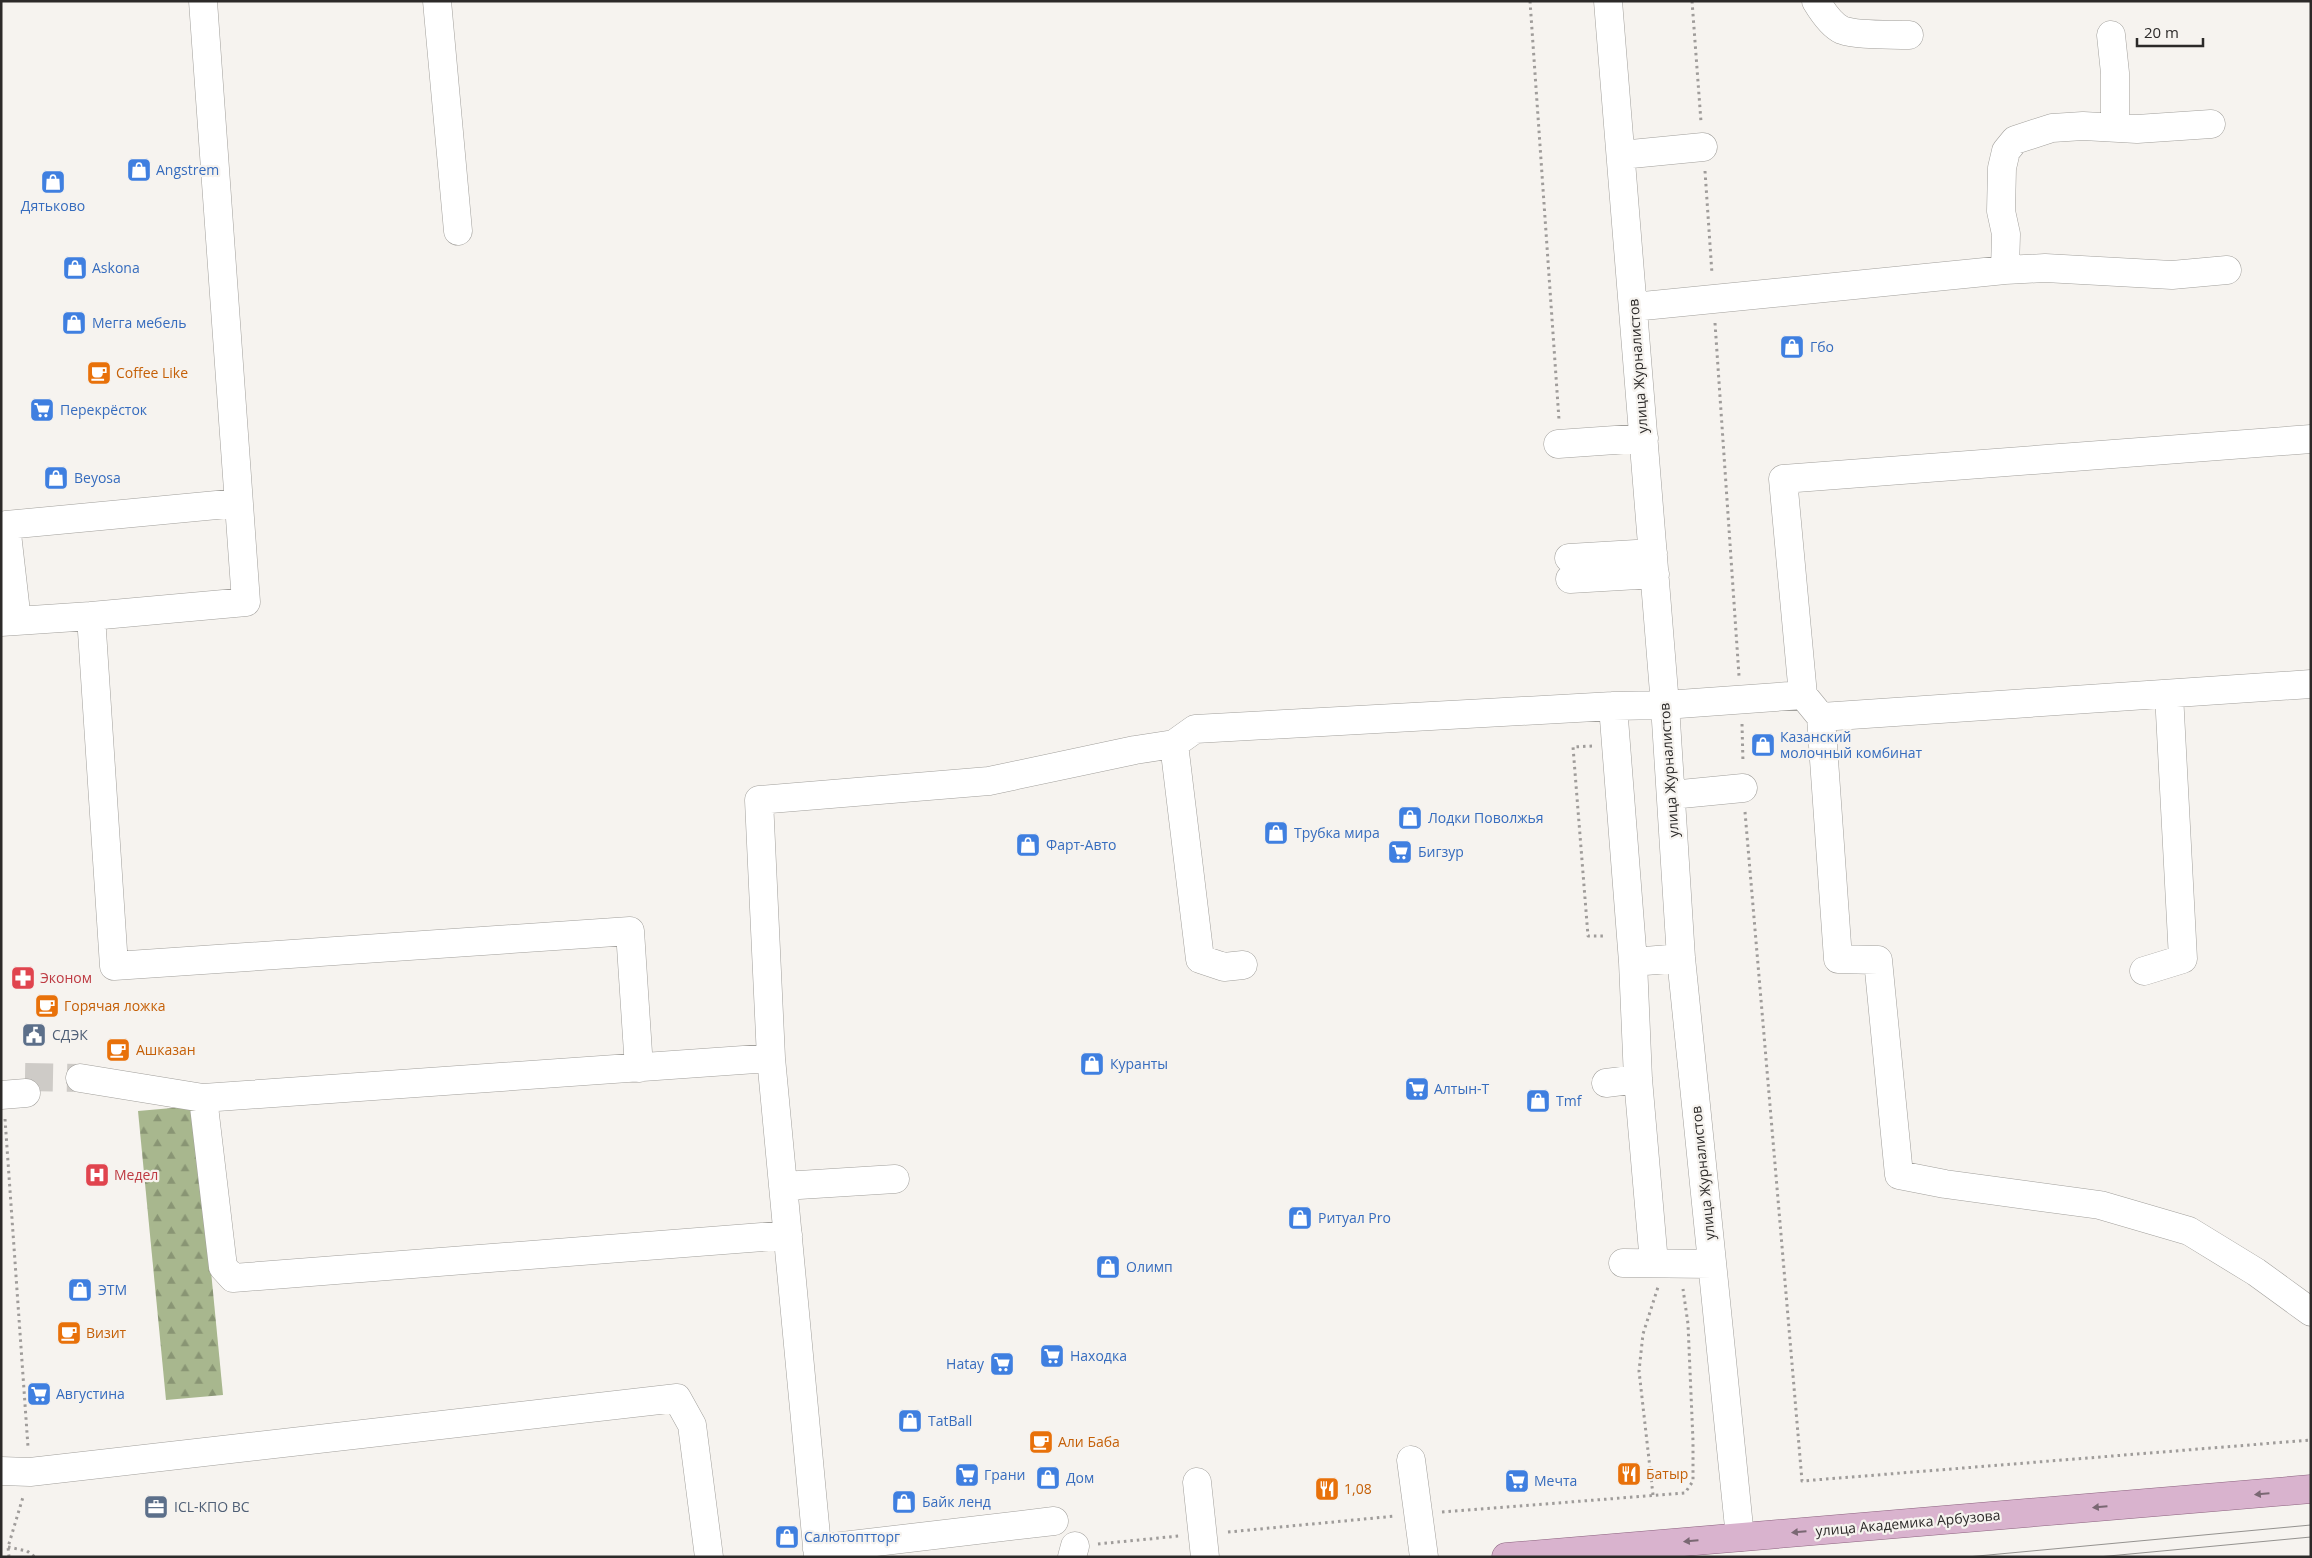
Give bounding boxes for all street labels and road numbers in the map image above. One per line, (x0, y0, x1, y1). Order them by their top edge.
street label: улица Журналистов (1623, 298, 1652, 434)
street label: улица Журналистов (1654, 702, 1683, 838)
street label: улица Журналистов (1686, 1105, 1719, 1241)
street label: улица Академика Арбузова (1815, 1505, 2001, 1540)

